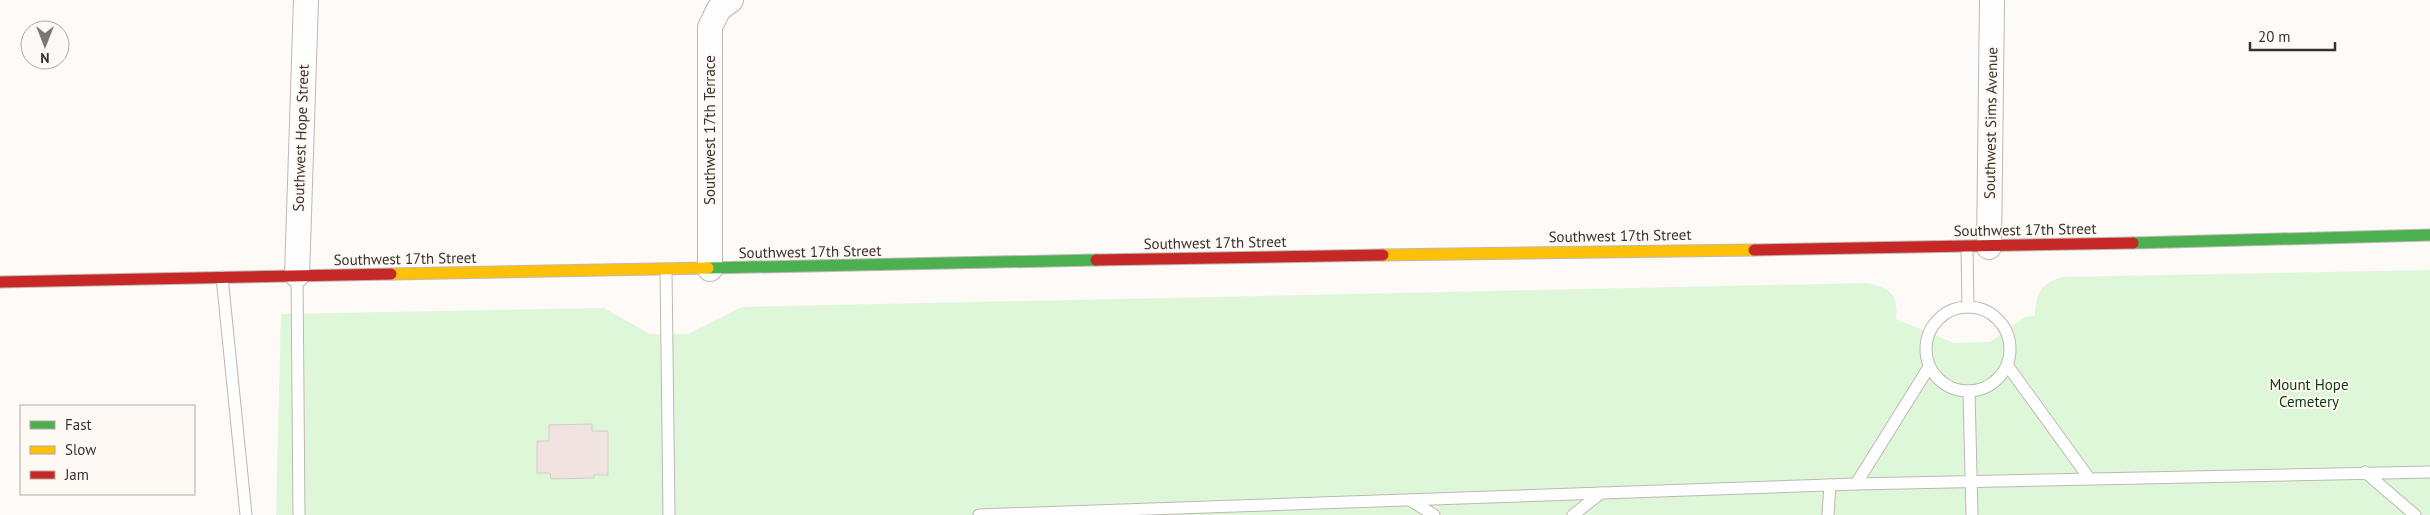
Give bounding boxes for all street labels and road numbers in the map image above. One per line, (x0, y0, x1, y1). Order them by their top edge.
street label: Southwest Sims Avenue (1980, 47, 2001, 199)
street label: Southwest 17th Terrace (700, 55, 719, 205)
street label: Southwest Hope Street (288, 64, 313, 212)
street label: Southwest 17th Street (1953, 219, 2097, 240)
street label: Southwest 17th Street (1548, 225, 1692, 246)
street label: Southwest 17th Street (1143, 232, 1287, 253)
street label: Southwest 17th Street (738, 241, 882, 262)
street label: Southwest 17th Street (333, 248, 477, 269)

